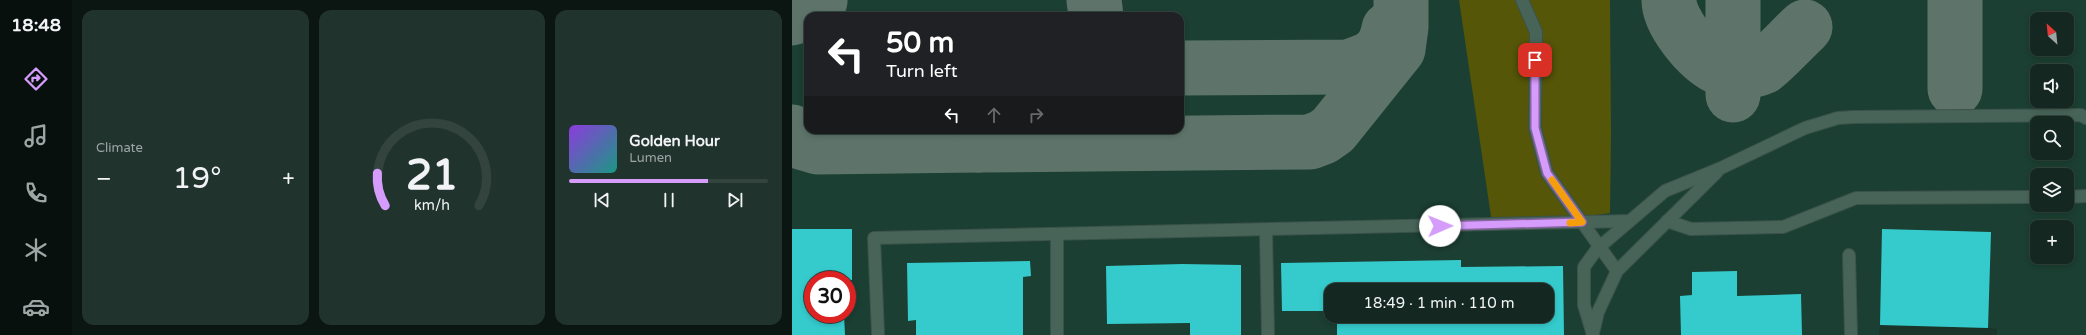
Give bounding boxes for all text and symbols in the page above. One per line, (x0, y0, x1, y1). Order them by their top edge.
north arrow (2030, 12, 2074, 56)
map controls (2030, 12, 2074, 264)
text: 18:48 (11, 14, 61, 36)
text: 50 m (886, 26, 954, 60)
icon: left (820, 28, 872, 80)
pin (1518, 43, 1552, 77)
icon: arrive (1524, 49, 1546, 71)
text: Turn left (886, 60, 958, 82)
button: sound (2030, 64, 2074, 108)
icon: directions (22, 65, 50, 93)
icon: left (941, 104, 963, 126)
icon: ahead (983, 104, 1005, 126)
icon: right (1025, 104, 1047, 126)
button: search (2030, 116, 2074, 160)
icon: music (22, 122, 50, 150)
text: Golden Hour (629, 132, 720, 150)
text: Climate (96, 140, 143, 156)
text: 21 (406, 150, 458, 200)
text: Lumen (629, 150, 672, 166)
text: 19° (172, 160, 221, 197)
text: − (96, 166, 112, 192)
text: + (282, 166, 295, 192)
button: layers (2030, 168, 2074, 212)
icon: phone (22, 179, 50, 207)
icon: previous (591, 189, 613, 211)
icon: pause (658, 189, 680, 211)
icon: next (724, 189, 746, 211)
text: km/h (414, 196, 450, 213)
position arrow (1419, 205, 1461, 247)
button: + (2030, 220, 2074, 264)
icon: climate (22, 236, 50, 264)
speed limit sign: 30 (804, 271, 856, 323)
icon: car (22, 293, 50, 321)
text: 18:49 · 1 min · 110 m (1364, 294, 1514, 312)

